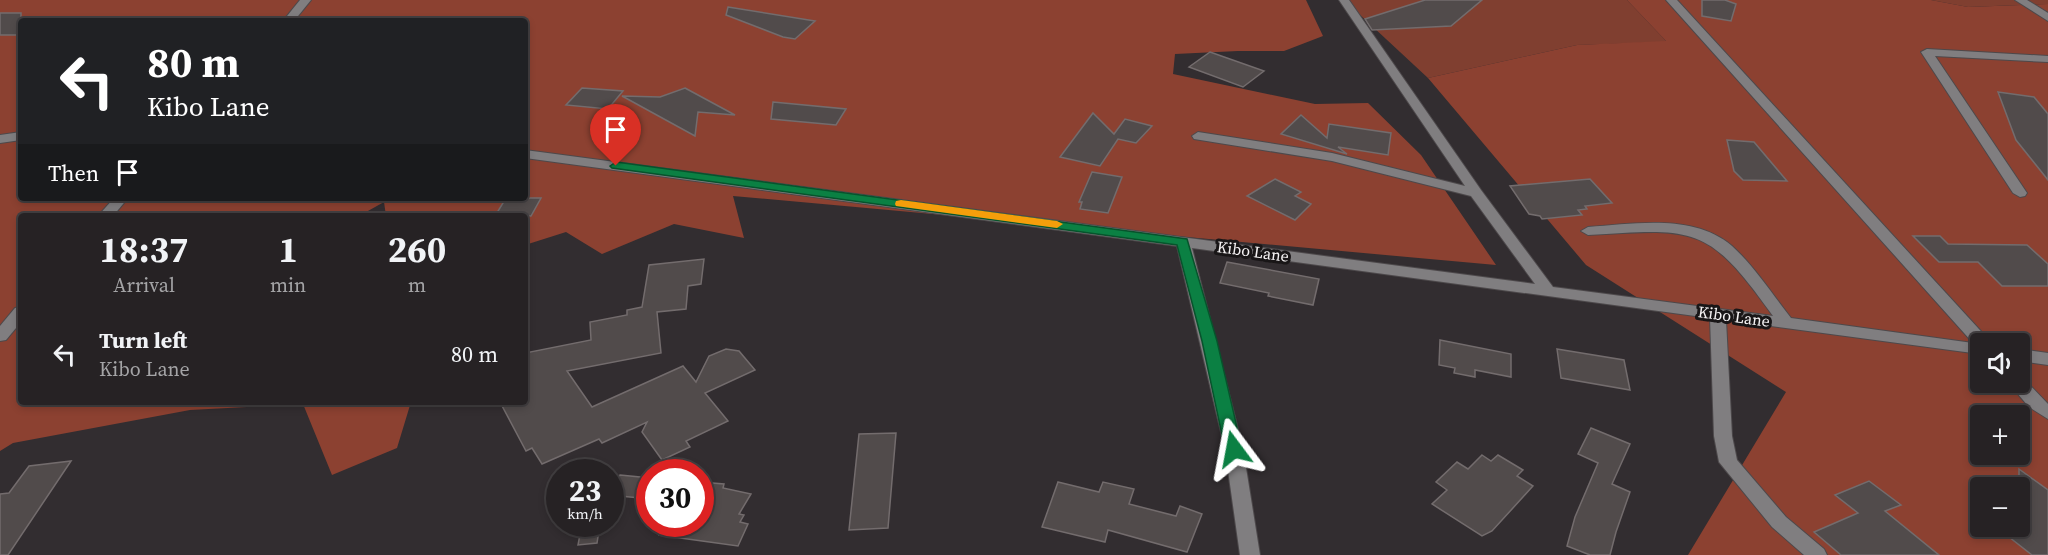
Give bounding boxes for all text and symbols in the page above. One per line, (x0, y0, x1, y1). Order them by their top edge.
text: 80 m (147, 33, 240, 91)
icon: left (48, 42, 126, 120)
text: Kibo Lane (147, 88, 270, 125)
pin (590, 104, 641, 166)
icon: arrive (599, 113, 632, 146)
icon: arrive (111, 156, 144, 189)
text: Then (48, 158, 99, 188)
text: 18:37 (100, 225, 188, 274)
text: 1 (278, 225, 298, 274)
text: 260 (388, 225, 446, 274)
street label: Kibo Lane (1216, 235, 1290, 267)
text: Arrival (113, 271, 175, 299)
text: min (270, 271, 306, 299)
text: m (408, 271, 426, 299)
street label: Kibo Lane (1697, 300, 1771, 332)
text: Turn left (99, 325, 187, 355)
map controls (1970, 333, 2030, 537)
button: sound (1970, 333, 2030, 393)
icon: left (48, 338, 81, 371)
text: 80 m (451, 339, 498, 369)
text: Kibo Lane (99, 355, 190, 383)
button: + (1970, 405, 2030, 465)
position arrow (1202, 417, 1266, 481)
speed limit sign: 30 (636, 459, 714, 537)
text: 23 (569, 470, 601, 511)
button: − (1970, 477, 2030, 537)
text: km/h (567, 503, 603, 524)

